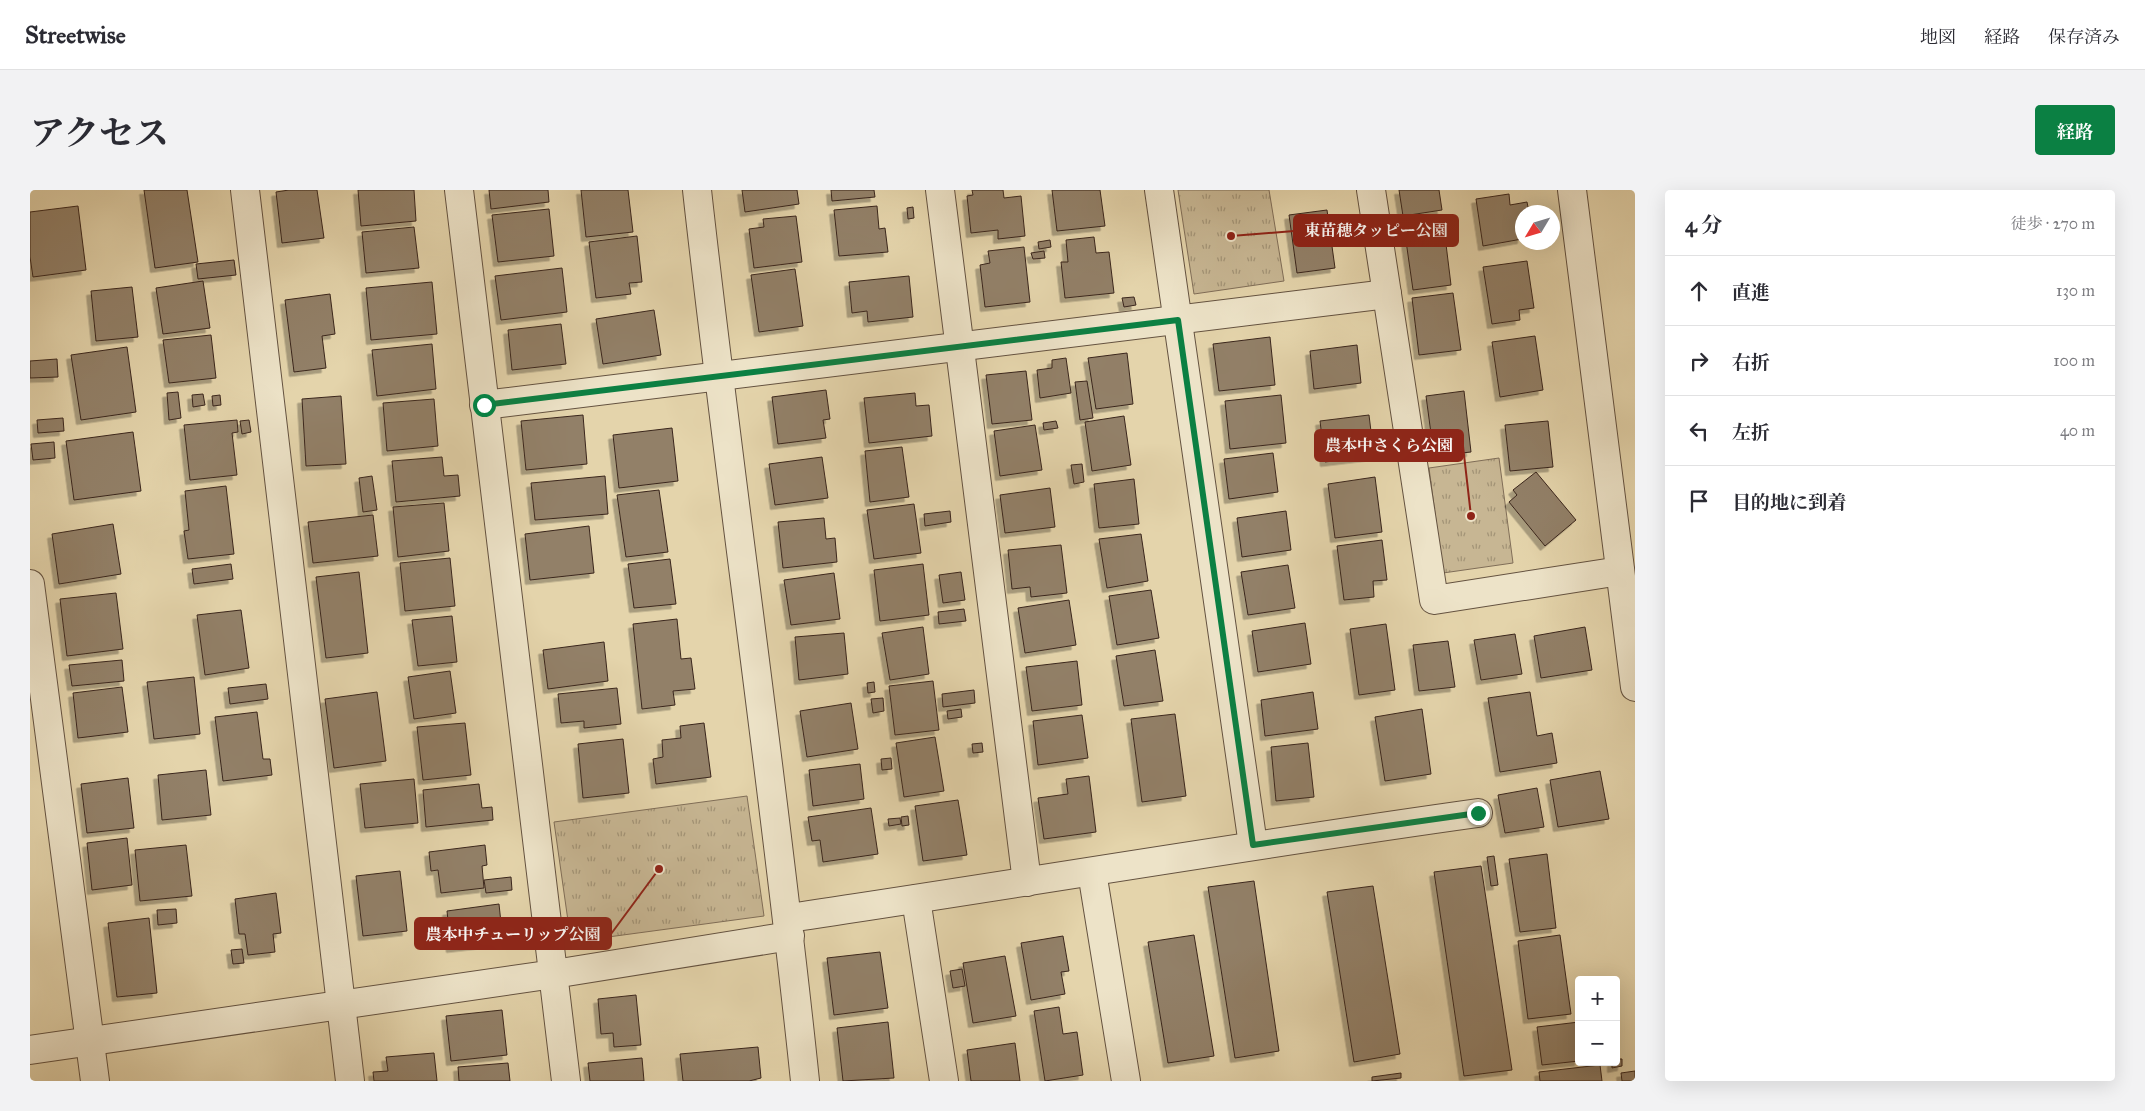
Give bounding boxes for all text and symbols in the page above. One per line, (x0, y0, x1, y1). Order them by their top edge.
text: Streetwise (25, 20, 126, 50)
text: 地図 (1920, 26, 1956, 48)
text: 経路 (1984, 26, 2020, 48)
text: 保存済み (2048, 26, 2120, 48)
button: 経路 (2035, 105, 2115, 155)
text: アクセス (30, 112, 169, 155)
north arrow (1515, 205, 1560, 250)
text: 4 分 (1685, 212, 1722, 238)
text: 徒歩 · 270 m (2010, 214, 2095, 233)
callout: 東苗穂タッピー公園 (1294, 215, 1458, 246)
text: 東苗穂タッピー公園 (1304, 221, 1448, 240)
icon: ahead (1685, 277, 1713, 305)
text: 直進 (1732, 281, 1770, 304)
text: 130 m (2056, 281, 2095, 300)
icon: right (1685, 347, 1713, 375)
text: 右折 (1732, 351, 1770, 374)
text: 100 m (2053, 351, 2095, 370)
route start (473, 394, 496, 417)
icon: left (1685, 417, 1713, 445)
text: 左折 (1732, 421, 1770, 444)
text: 40 m (2060, 421, 2095, 440)
callout: 農本中さくら公園 (1315, 430, 1463, 461)
text: 農本中さくら公園 (1325, 436, 1453, 455)
icon: arrive (1685, 487, 1713, 515)
text: 目的地に到着 (1732, 491, 1846, 514)
route end (1467, 802, 1490, 825)
callout: 農本中チューリップ公園 (415, 918, 611, 949)
text: 農本中チューリップ公園 (426, 925, 600, 944)
map controls (1575, 976, 1620, 1066)
button: + (1575, 976, 1620, 1021)
button: − (1575, 1021, 1620, 1066)

